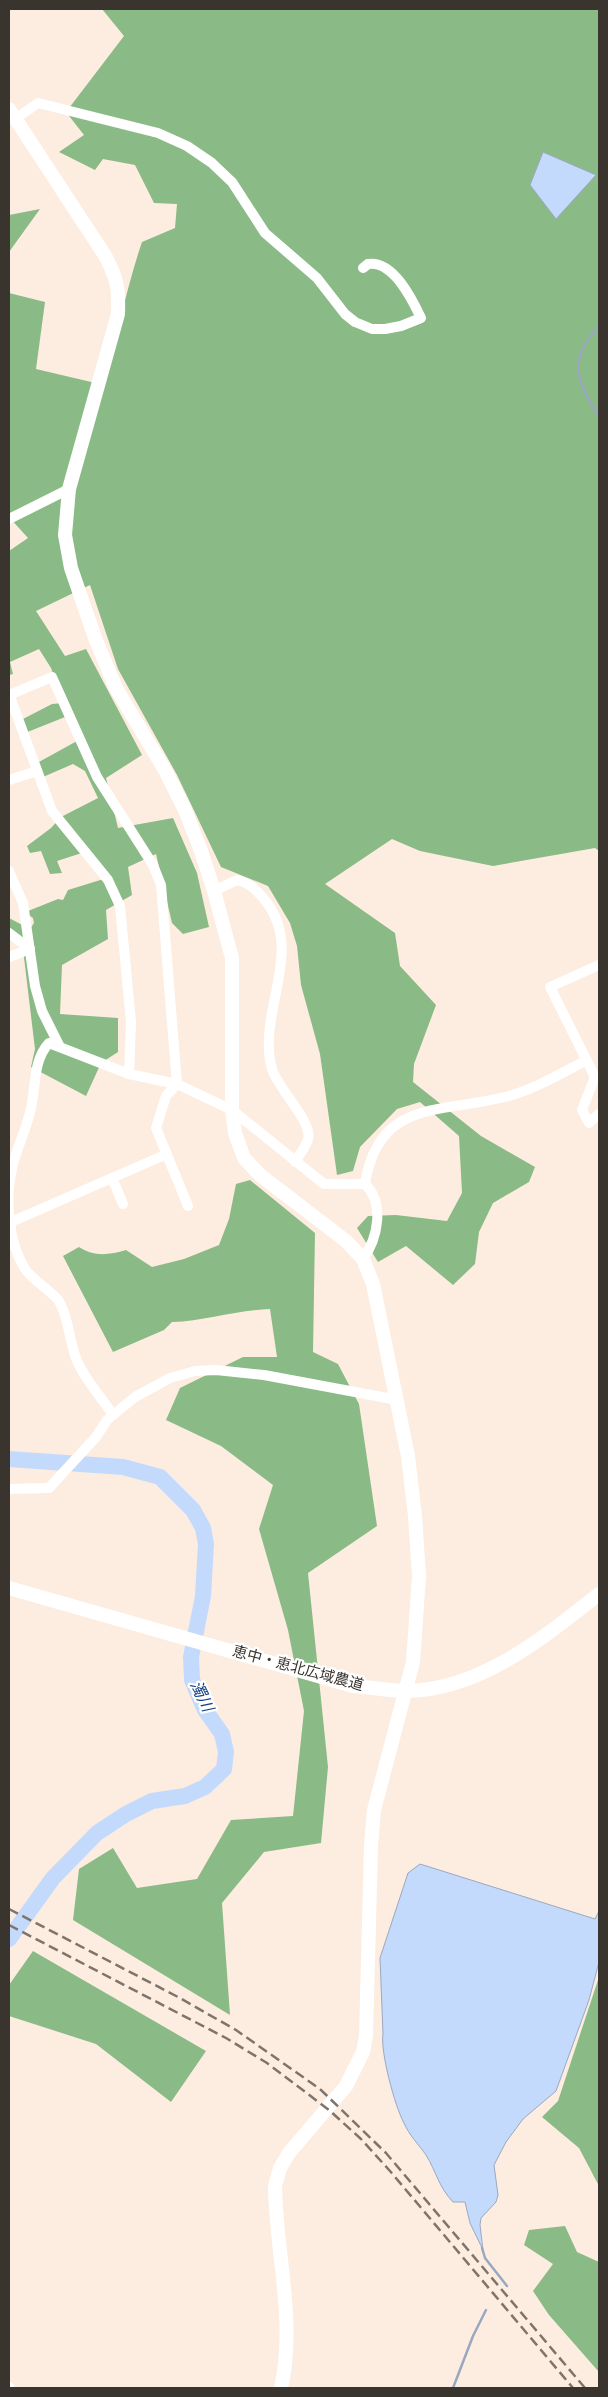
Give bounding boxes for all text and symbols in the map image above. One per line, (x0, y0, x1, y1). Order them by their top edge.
street label: 恵中・恵北広域農道 (230, 1642, 366, 1694)
water label: 濁川 (186, 1677, 218, 1716)

